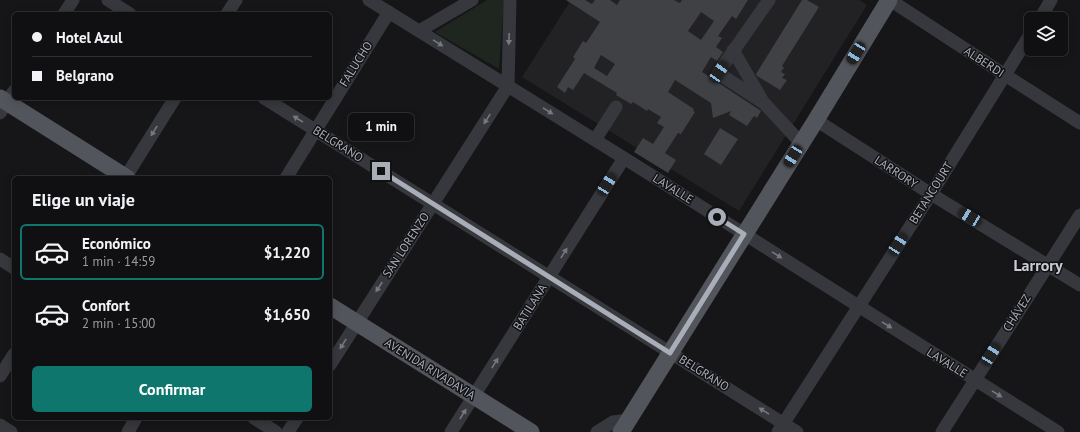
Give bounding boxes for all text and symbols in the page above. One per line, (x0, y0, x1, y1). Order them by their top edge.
map controls (1024, 12, 1068, 56)
button: layers (1024, 12, 1068, 56)
text: Hotel Azul (56, 28, 122, 47)
one-way arrow (506, 33, 512, 46)
street label: FALUCHO (336, 38, 375, 89)
one-way arrow (432, 39, 444, 46)
car (845, 40, 867, 66)
street label: ALBERDI (961, 43, 1007, 80)
car (707, 59, 731, 85)
text: Belgrano (56, 66, 114, 85)
one-way arrow (543, 107, 553, 115)
callout: 1 min (348, 113, 414, 141)
one-way arrow (483, 113, 490, 125)
one-way arrow (293, 115, 303, 123)
text: 1 min (365, 118, 397, 135)
street label: BELGRANO (310, 122, 366, 165)
one-way arrow (150, 126, 158, 136)
car (782, 143, 804, 169)
street label: LARRORY (872, 152, 921, 191)
street label: BETANCOURT (906, 159, 956, 226)
route end (372, 162, 390, 180)
street label: LAVALLE (650, 170, 696, 207)
car (596, 171, 618, 197)
text: Elige un viaje (32, 188, 135, 211)
car (957, 206, 983, 228)
route start (708, 208, 726, 226)
street label: SAN LORENZO (379, 209, 432, 280)
car (886, 231, 910, 257)
icon: car (34, 234, 70, 270)
text: Económico (82, 234, 151, 253)
text: $1,220 (264, 243, 310, 262)
one-way arrow (560, 248, 568, 258)
one-way arrow (771, 252, 783, 259)
text: 1 min · 14:59 (82, 253, 155, 270)
district label: Larrory (1013, 255, 1063, 275)
street label: BATILANA (509, 281, 550, 333)
one-way arrow (375, 282, 383, 292)
street label: CHÁVEZ (999, 291, 1034, 334)
icon: car (34, 296, 70, 332)
text: Confort (82, 296, 130, 315)
text: $1,650 (264, 305, 310, 324)
text: 2 min · 15:00 (82, 315, 155, 332)
one-way arrow (882, 321, 892, 329)
street label: AVENIDA RIVADAVIA (382, 335, 478, 402)
one-way arrow (340, 338, 347, 350)
car (980, 341, 1002, 367)
street label: LAVALLE (924, 344, 970, 381)
street label: BELGRANO (676, 351, 732, 394)
one-way arrow (491, 357, 498, 369)
button: Confirmar (32, 366, 312, 412)
one-way arrow (992, 390, 1002, 398)
one-way arrow (459, 408, 466, 420)
one-way arrow (758, 408, 770, 415)

